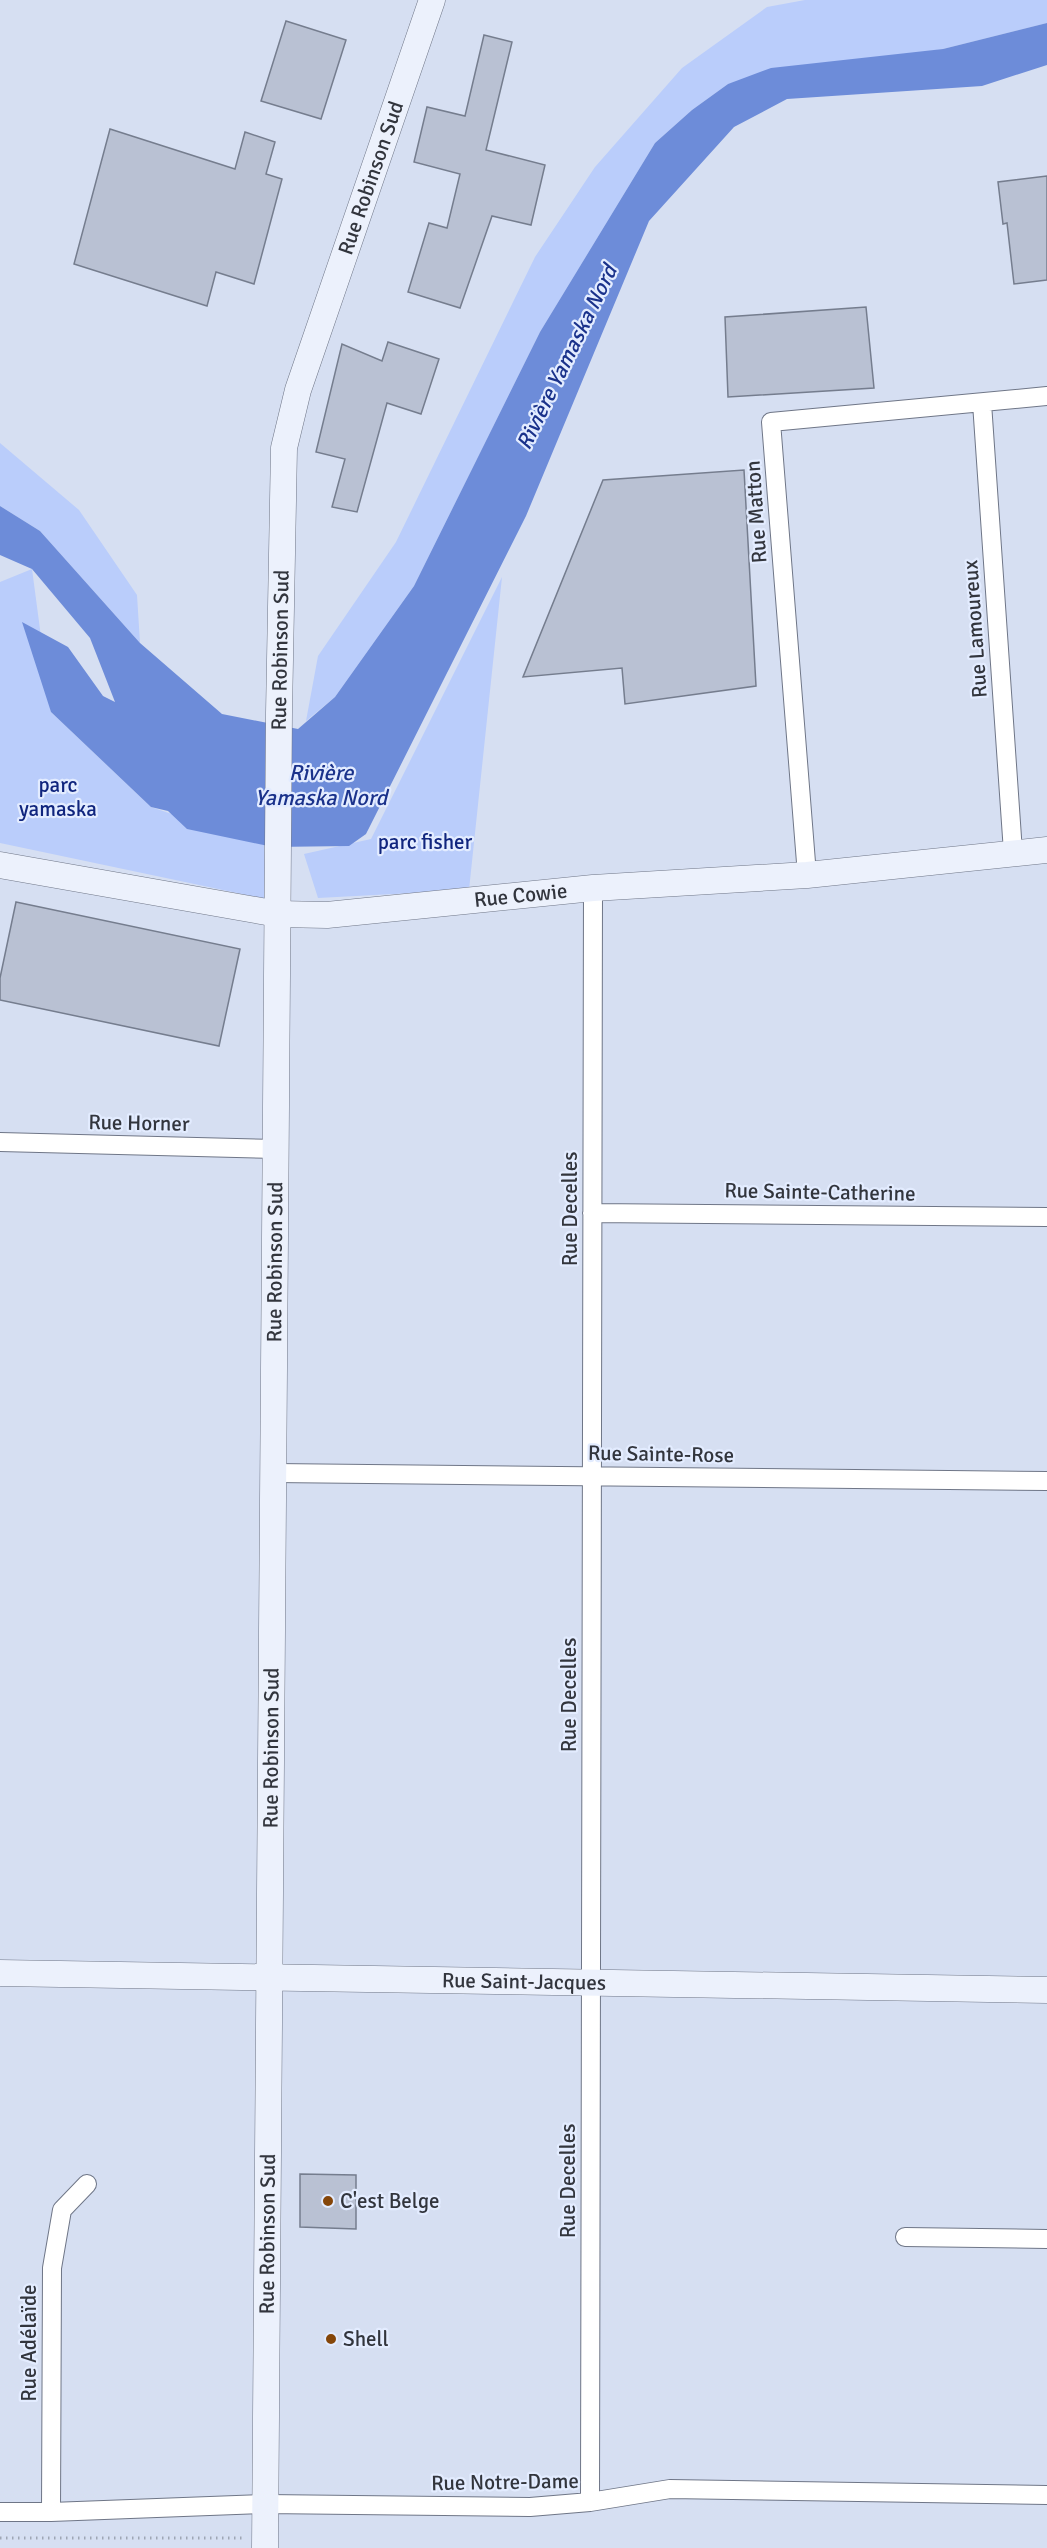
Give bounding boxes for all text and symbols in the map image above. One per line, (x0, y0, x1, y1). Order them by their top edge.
street label: Rue Robinson Sud (332, 98, 409, 258)
water label: Rivière Yamaska Nord (510, 259, 624, 454)
street label: Rue Matton (739, 460, 773, 564)
street label: Rue Lamoureux (957, 559, 993, 699)
street label: Rue Robinson Sud (266, 569, 295, 731)
water label: Rivière Yamaska Nord (255, 759, 390, 811)
park label: parc yamaska (19, 772, 97, 822)
park label: parc fisher (378, 829, 473, 855)
street label: Rue Cowie (473, 878, 569, 913)
street label: Rue Horner (88, 1109, 190, 1137)
street label: Rue Decelles (557, 1152, 583, 1266)
street label: Rue Sainte-Catherine (724, 1177, 916, 1207)
street label: Rue Robinson Sud (261, 1182, 288, 1343)
street label: Rue Sainte-Rose (588, 1440, 734, 1468)
street label: Rue Decelles (556, 1638, 582, 1752)
street label: Rue Robinson Sud (257, 1668, 285, 1829)
street label: Rue Saint-Jacques (442, 1967, 606, 1996)
street label: Rue Decelles (555, 2124, 581, 2238)
street label: Rue Robinson Sud (254, 2154, 281, 2314)
place label: C'est Belge (340, 2188, 440, 2214)
marker: C'est Belge (321, 2194, 335, 2208)
street label: Rue Adélaïde (16, 2284, 42, 2402)
place label: Shell (343, 2326, 389, 2352)
marker: Shell (324, 2332, 338, 2346)
street label: Rue Notre-Dame (431, 2468, 579, 2496)

